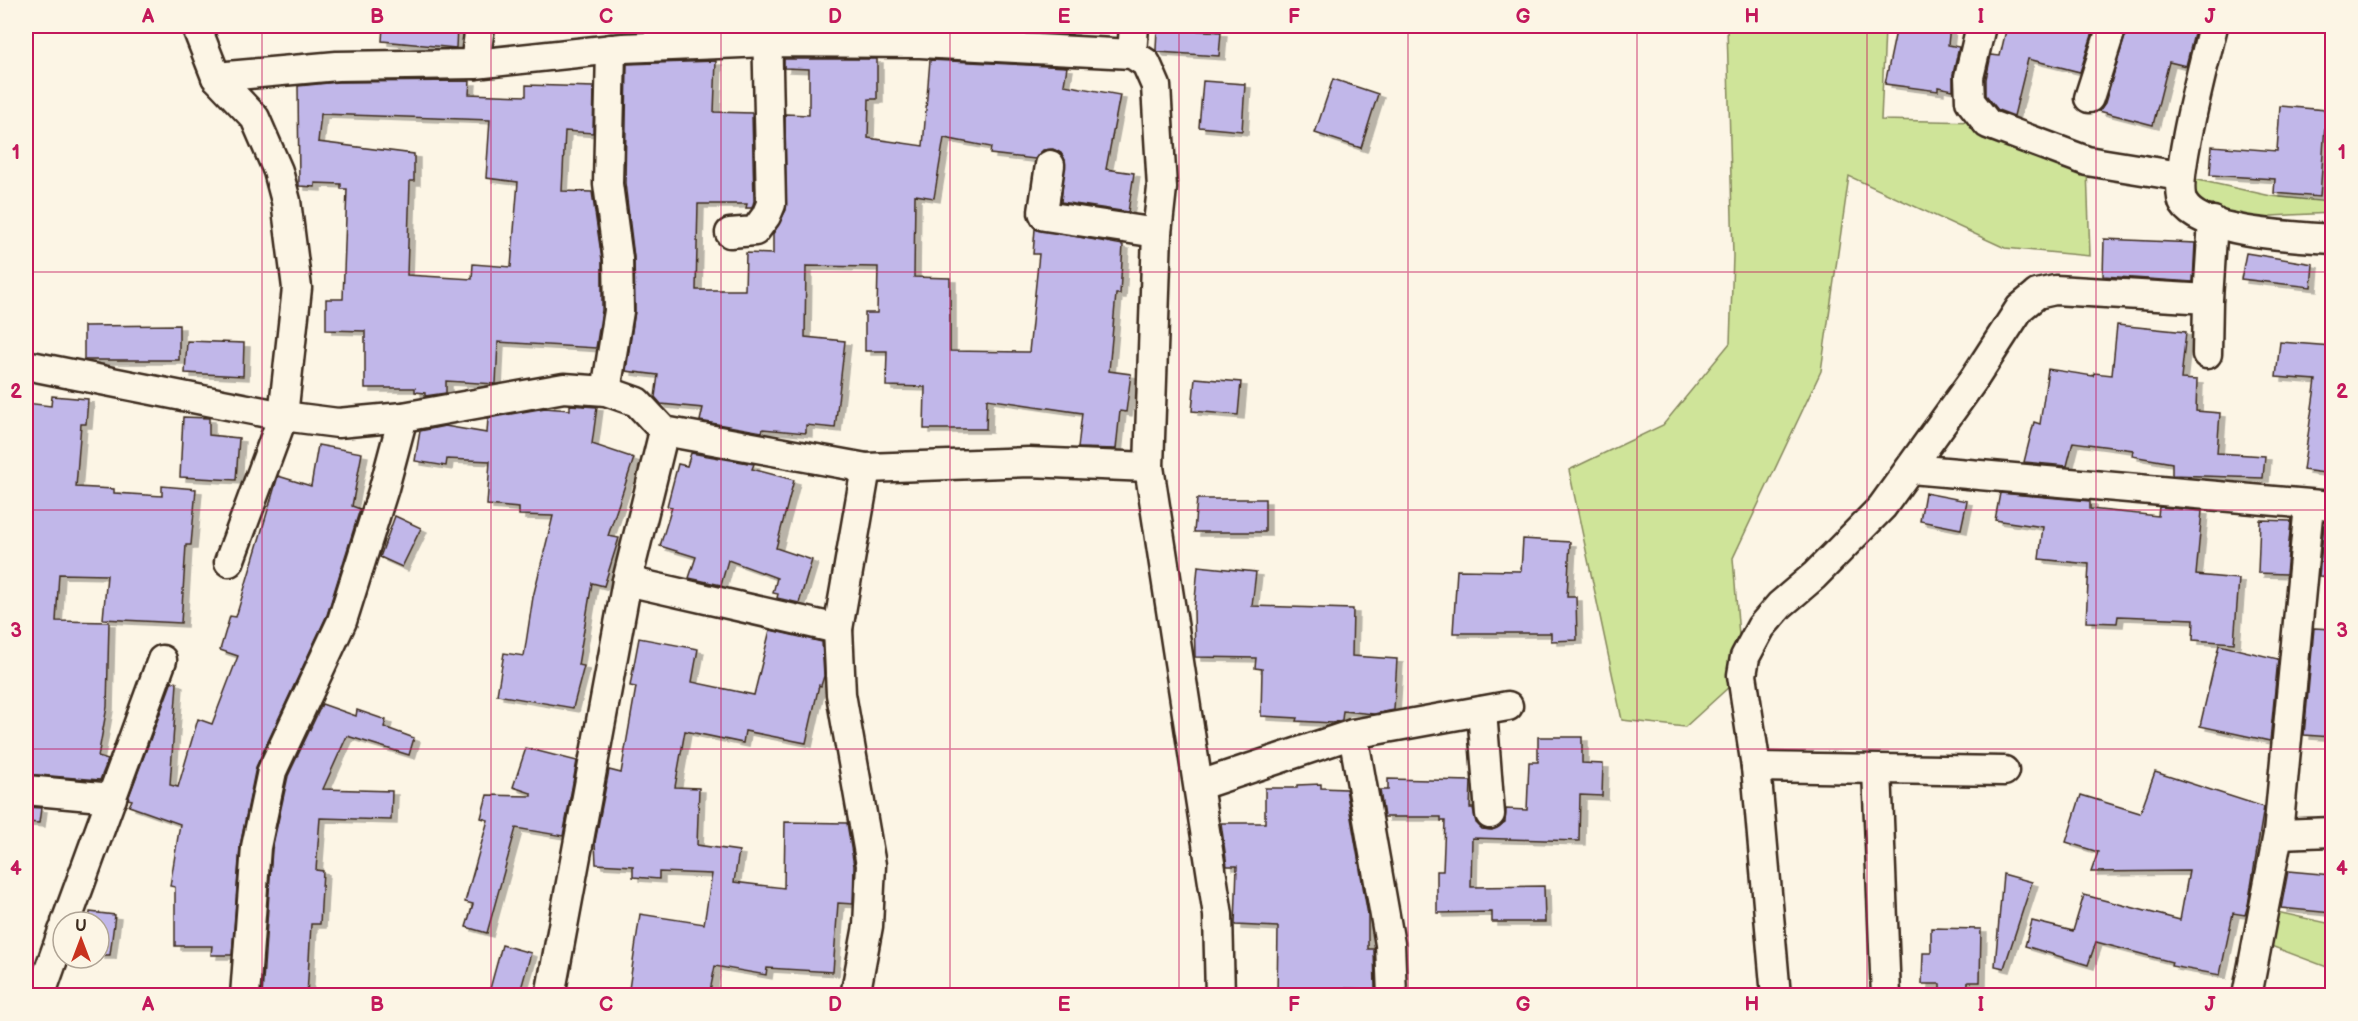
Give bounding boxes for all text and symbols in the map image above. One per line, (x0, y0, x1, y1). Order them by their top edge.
text: A (141, 5, 155, 29)
text: B (370, 5, 384, 29)
text: C (599, 5, 613, 29)
text: D (828, 5, 842, 29)
text: E (1058, 5, 1071, 29)
text: F (1288, 5, 1300, 29)
text: G (1516, 5, 1531, 29)
text: H (1745, 5, 1759, 29)
text: I (1978, 5, 1984, 29)
text: J (2205, 5, 2217, 29)
text: 1 (12, 141, 20, 165)
text: 1 (2338, 141, 2346, 165)
text: 2 (10, 380, 22, 404)
text: 2 (2336, 380, 2348, 404)
text: 3 (10, 619, 22, 643)
text: 3 (2336, 619, 2348, 643)
text: 4 (10, 857, 22, 881)
text: 4 (2336, 857, 2348, 881)
north arrow (51, 910, 111, 970)
text: U (75, 917, 87, 936)
text: A (141, 993, 155, 1017)
text: B (370, 993, 384, 1017)
text: C (599, 993, 613, 1017)
text: D (828, 993, 842, 1017)
text: E (1058, 993, 1071, 1017)
text: F (1288, 993, 1300, 1017)
text: G (1516, 993, 1531, 1017)
text: H (1745, 993, 1759, 1017)
text: I (1978, 993, 1984, 1017)
text: J (2205, 993, 2217, 1017)

